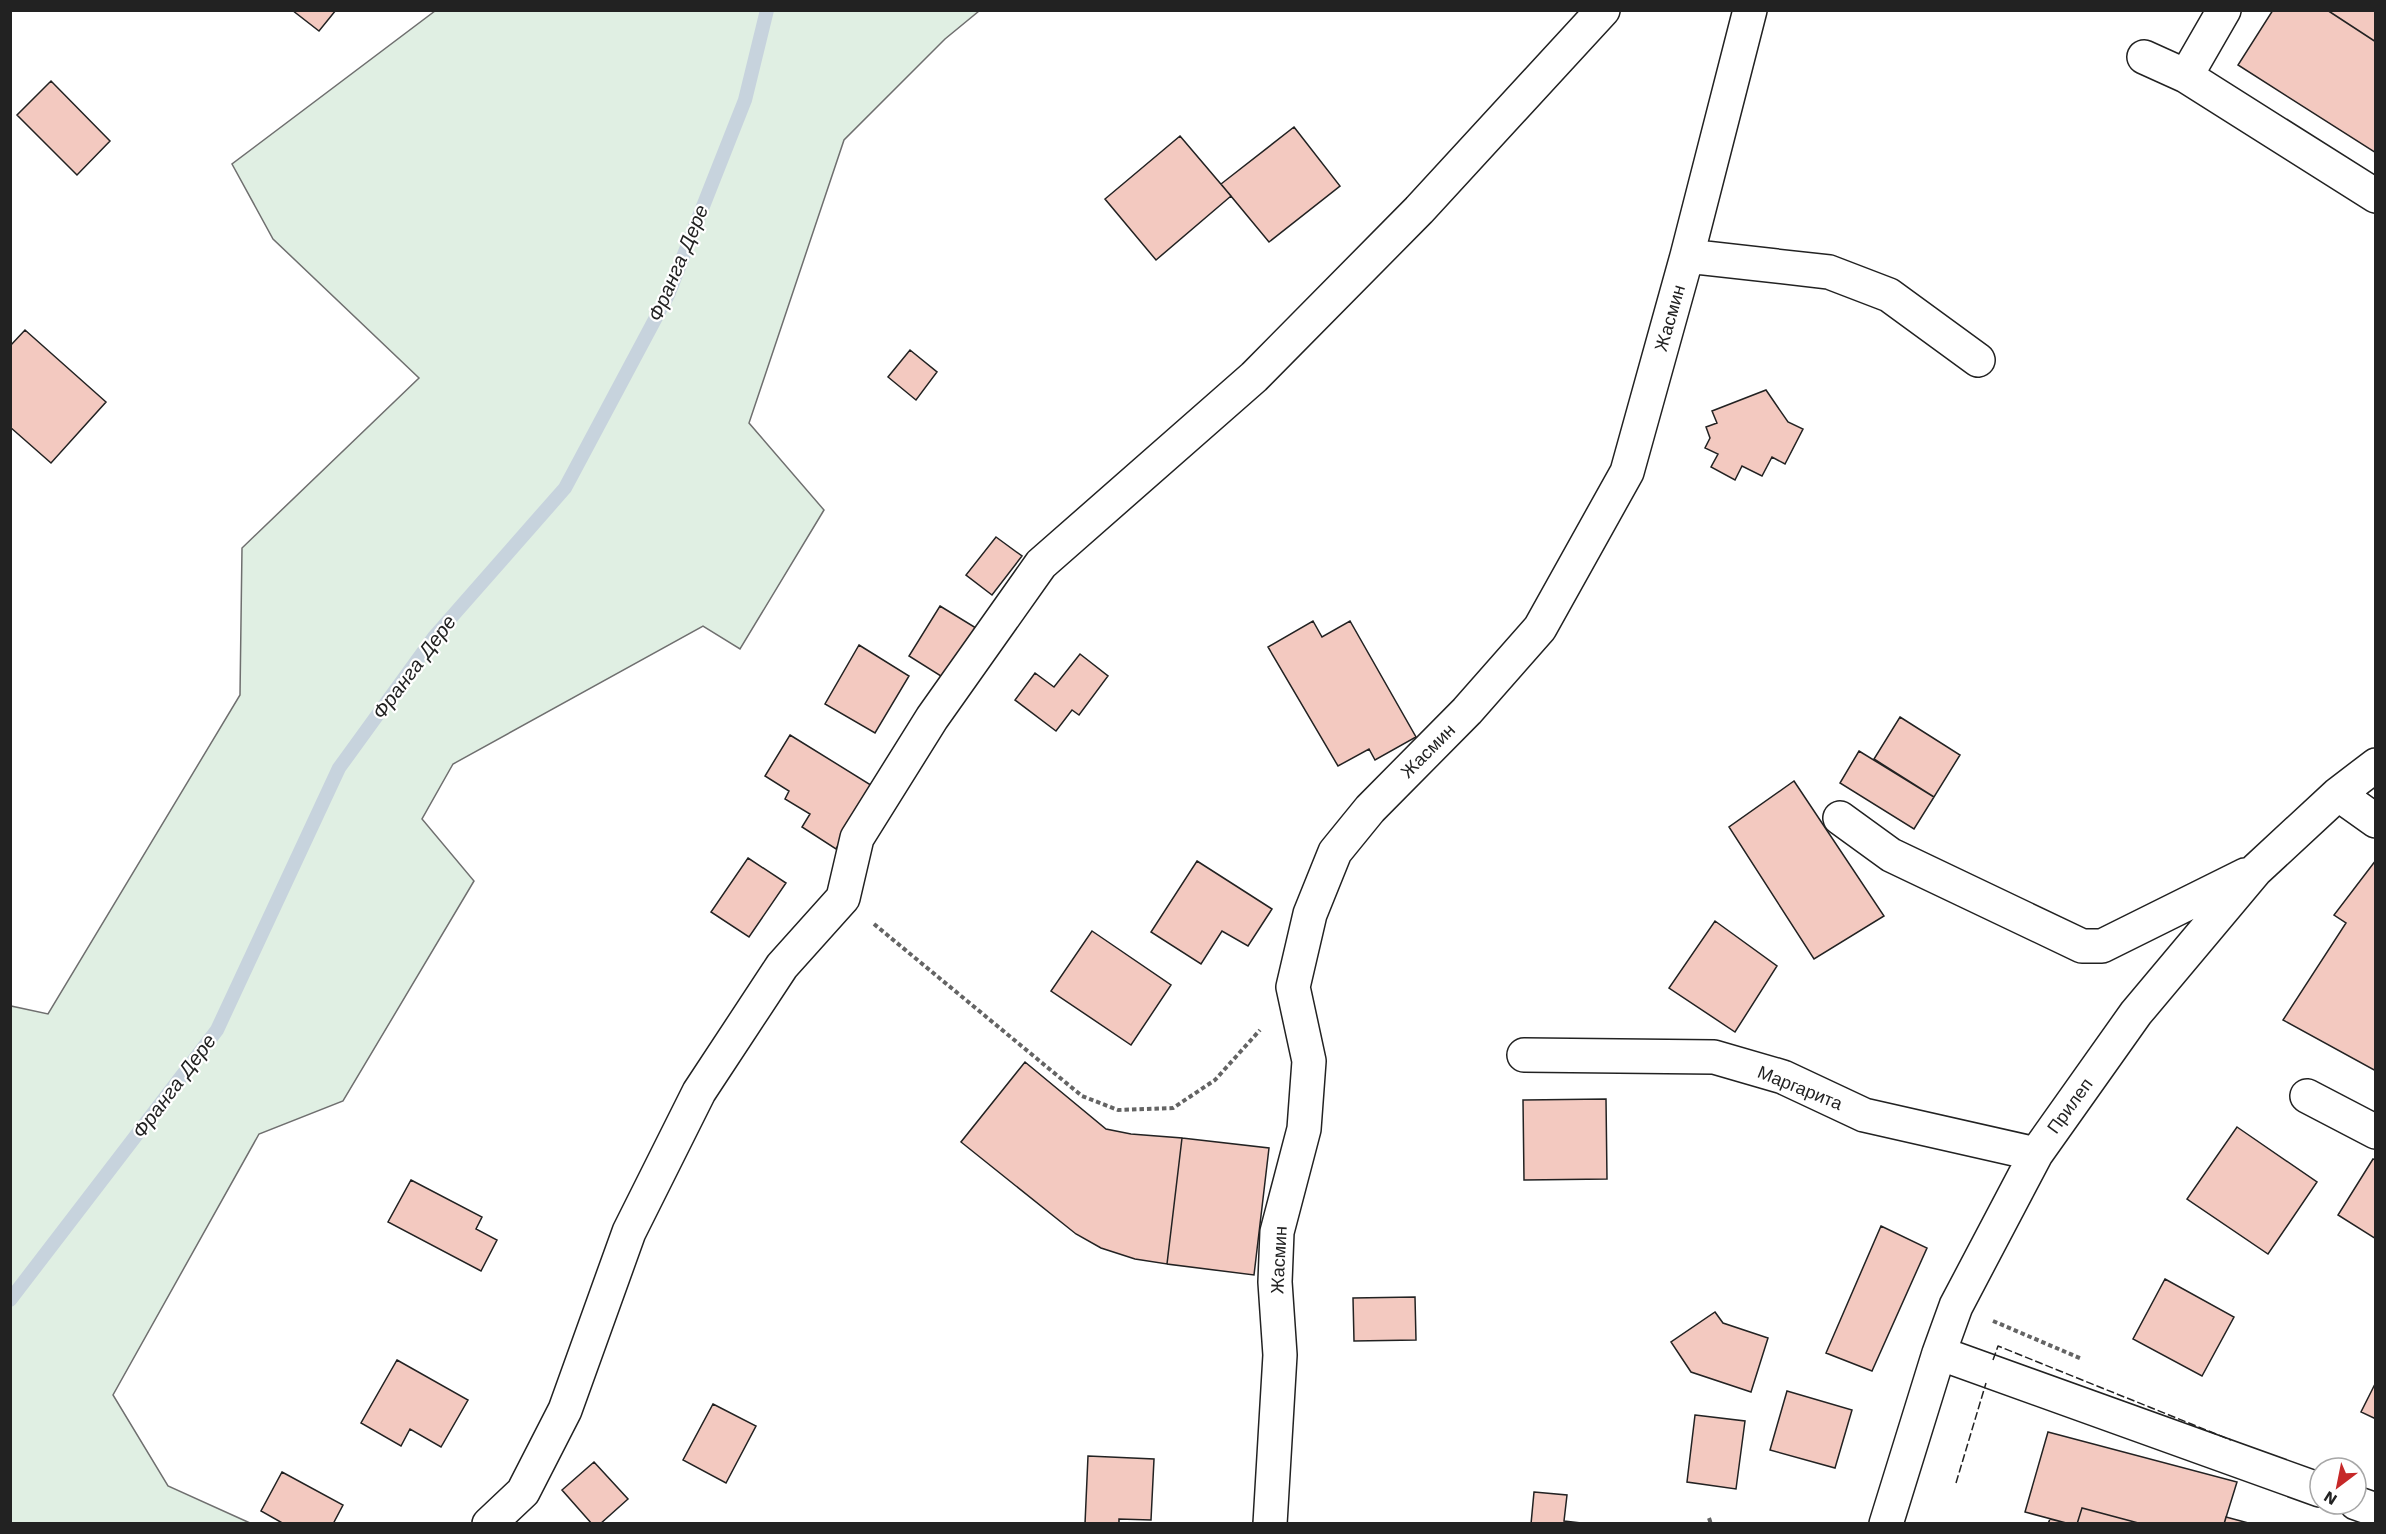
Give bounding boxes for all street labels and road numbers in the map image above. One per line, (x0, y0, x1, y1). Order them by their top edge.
street label: Жасмин (1650, 282, 1689, 354)
street label: Жасмин (1396, 719, 1459, 782)
street label: Маргарита (1755, 1061, 1847, 1114)
street label: Прилеп (2043, 1074, 2097, 1137)
street label: Жасмин (1266, 1225, 1291, 1295)

